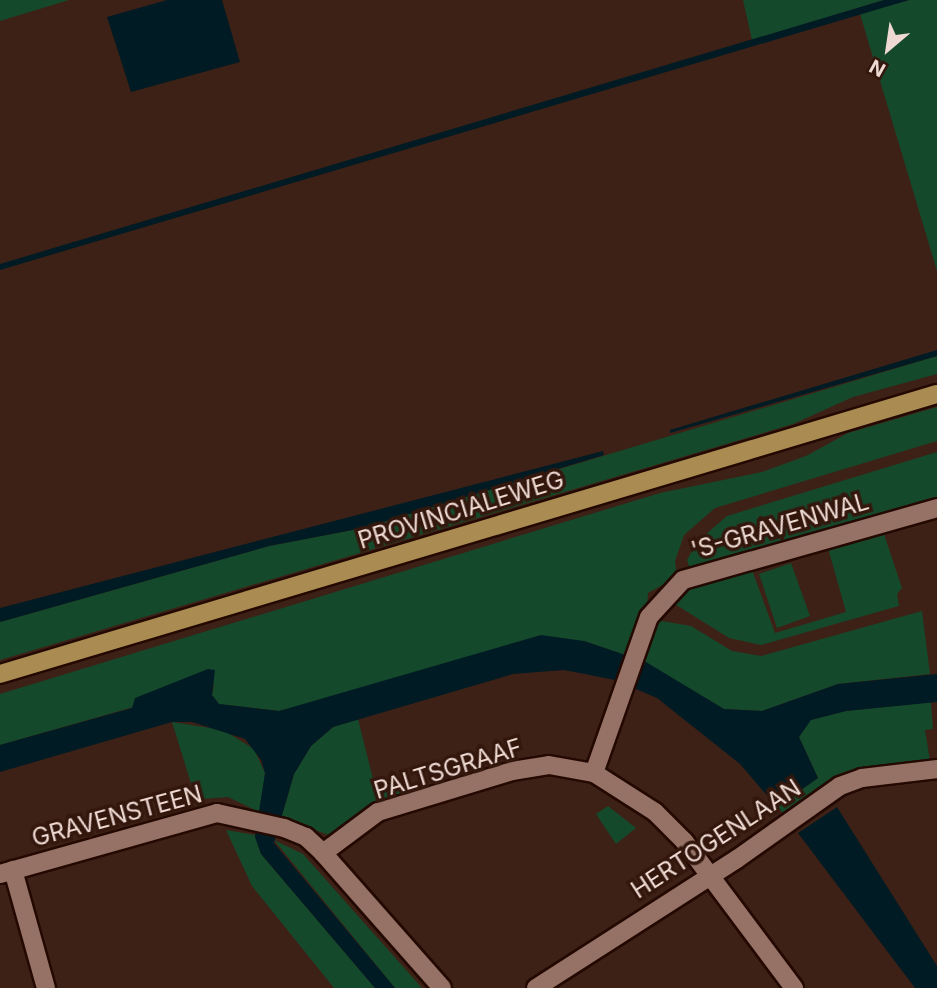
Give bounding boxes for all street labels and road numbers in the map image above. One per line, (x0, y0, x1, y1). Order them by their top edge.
street label: PROVINCIALEWEG (355, 465, 567, 555)
street label: 'S-GRAVENWAL (688, 487, 872, 565)
street label: PALTSGRAAF (371, 733, 525, 805)
street label: HERTOGENLAAN (626, 773, 806, 905)
street label: GRAVENSTEEN (29, 779, 205, 853)

